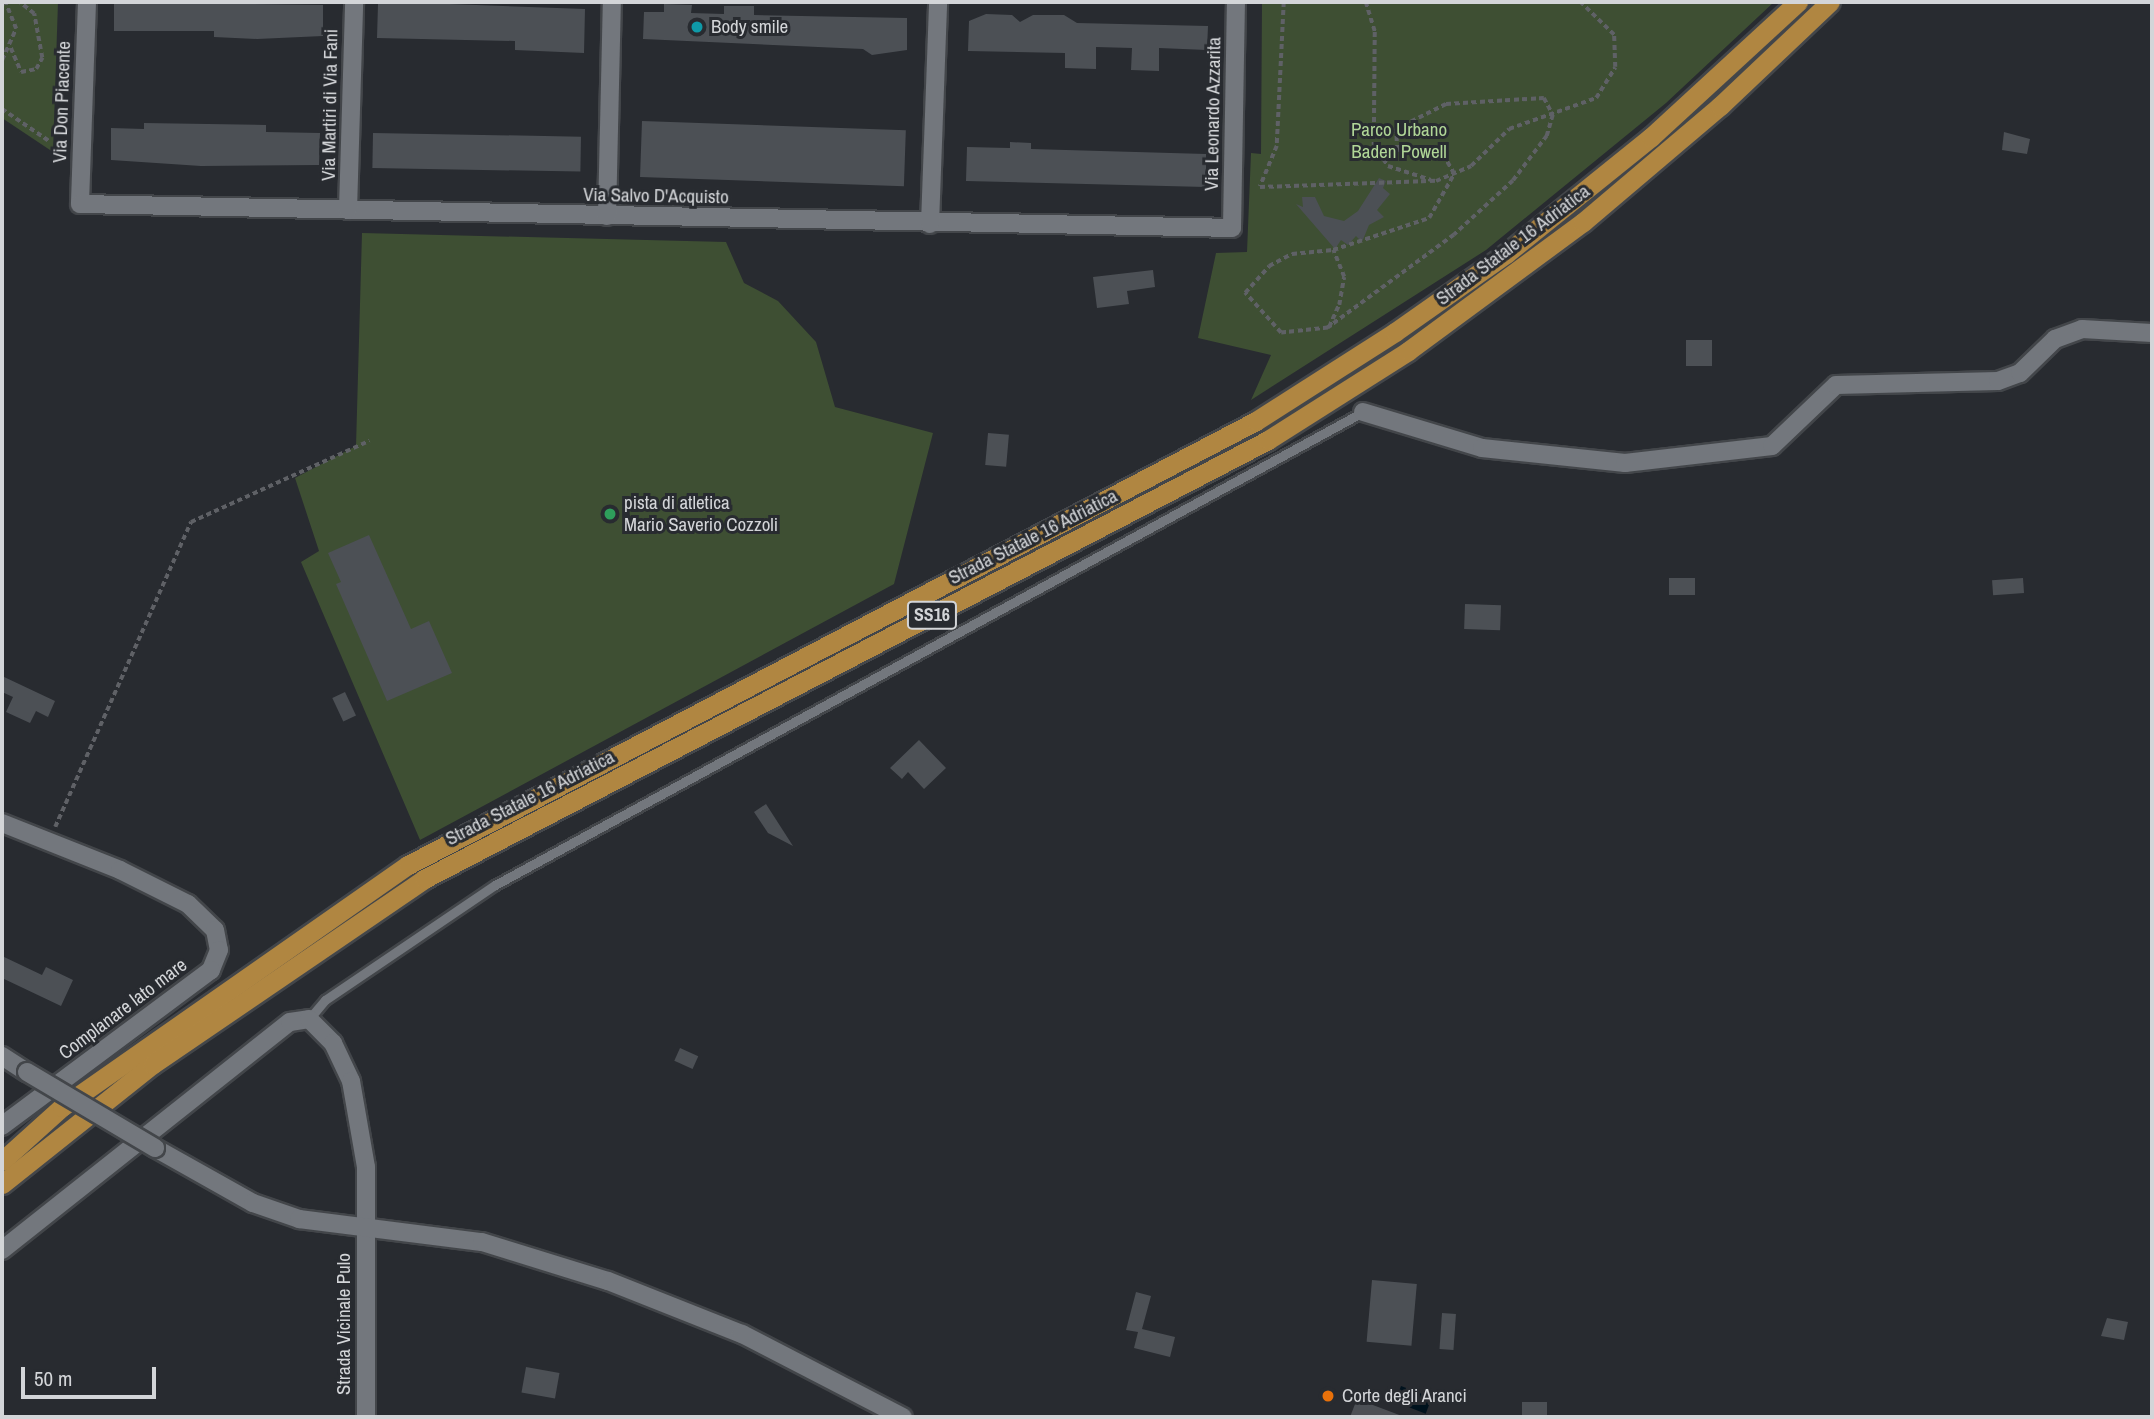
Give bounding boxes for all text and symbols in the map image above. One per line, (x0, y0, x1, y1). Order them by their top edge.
place label: Body smile (711, 16, 788, 38)
marker: Body smile (689, 19, 705, 35)
street label: Via Martiri di Via Fani (317, 29, 343, 181)
street label: Via Leonardo Azzarita (1200, 36, 1226, 192)
street label: Via Don Piacente (48, 41, 76, 163)
park label: Parco Urbano Baden Powell (1351, 119, 1447, 163)
street label: Strada Statale 16 Adriatica (1431, 180, 1595, 310)
street label: Via Salvo D'Acquisto (583, 183, 729, 209)
street label: Strada Statale 16 Adriatica (944, 484, 1122, 590)
place label: pista di atletica Mario Saverio Cozzoli (624, 492, 778, 536)
marker: pista di atletica Mario Saverio Cozzoli (602, 506, 618, 522)
road number: SS16 (906, 600, 958, 630)
street label: Strada Statale 16 Adriatica (441, 745, 619, 851)
street label: Complanare lato mare (55, 954, 191, 1064)
street label: Strada Vicinale Pulo (333, 1253, 355, 1395)
scale bar (24, 1352, 159, 1396)
text: 50 m (34, 1364, 72, 1393)
place label: Corte degli Aranci (1342, 1385, 1468, 1407)
marker: Corte degli Aranci (1320, 1388, 1336, 1404)

